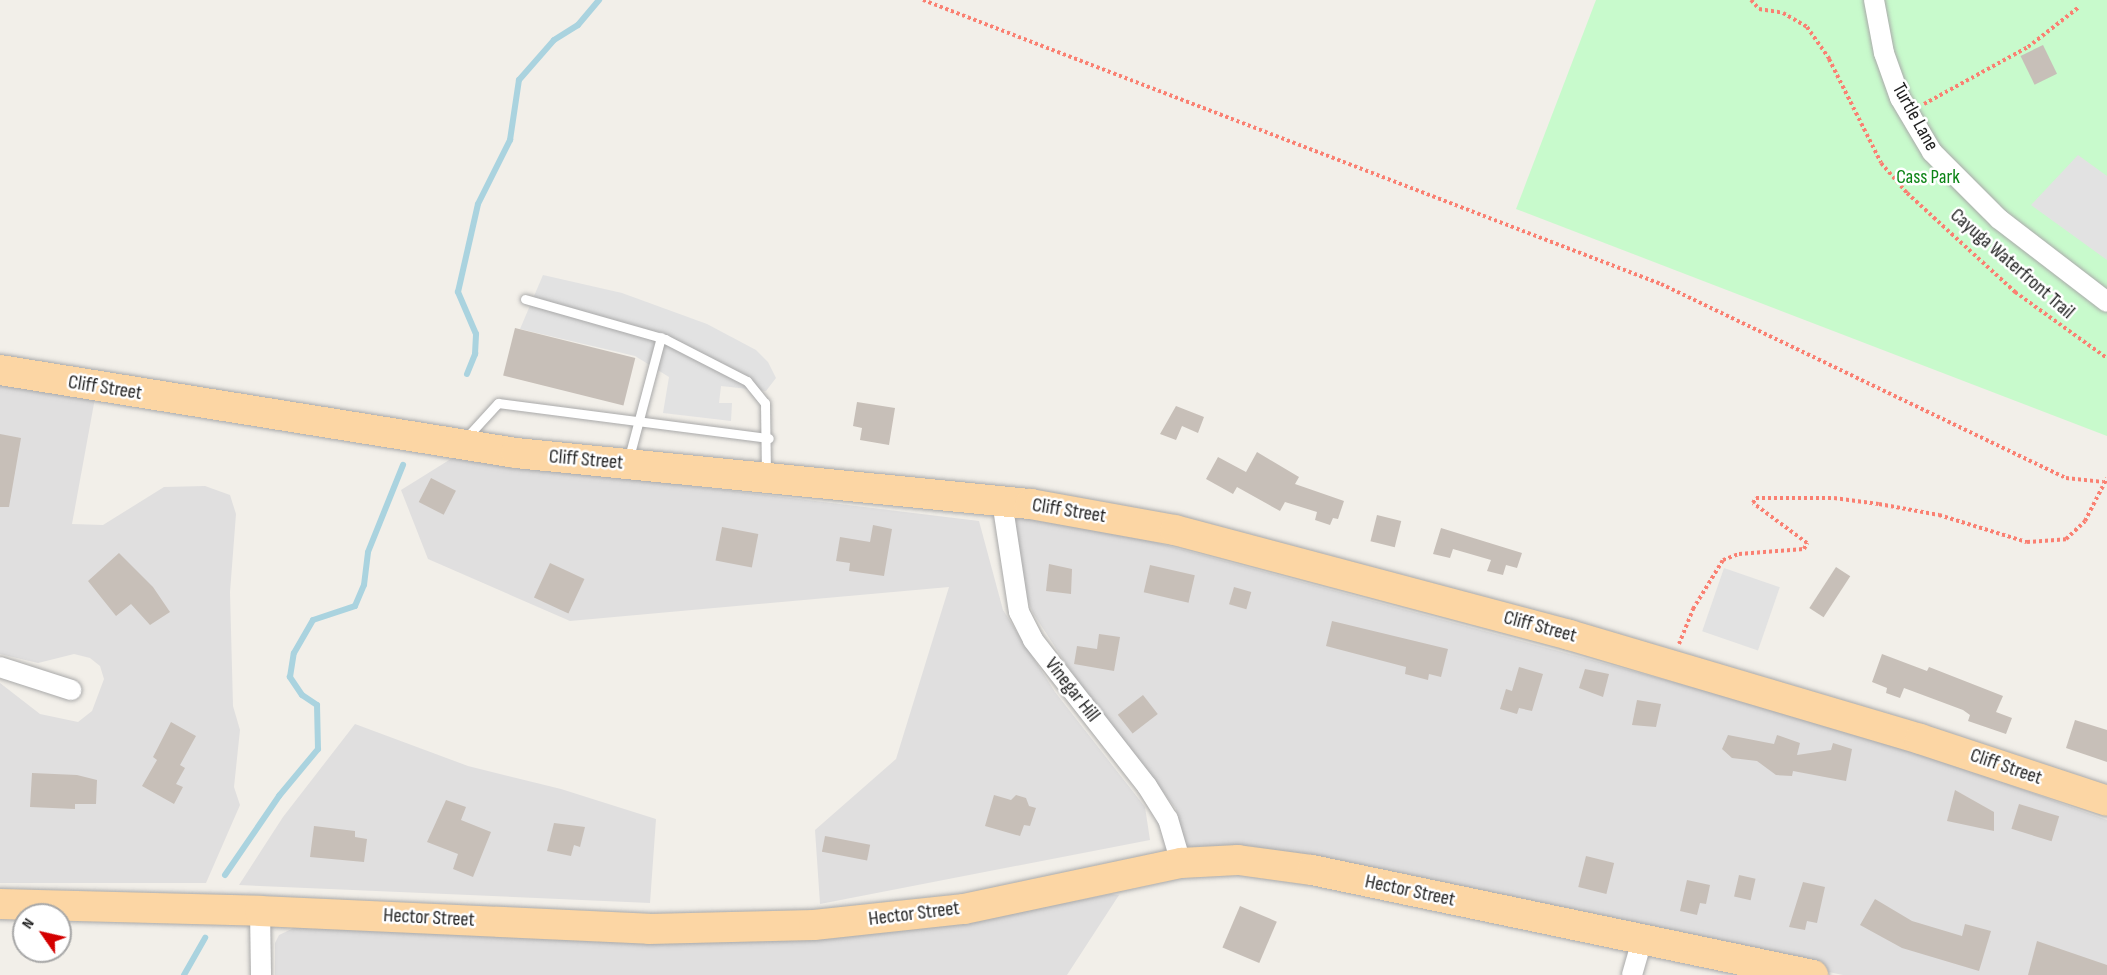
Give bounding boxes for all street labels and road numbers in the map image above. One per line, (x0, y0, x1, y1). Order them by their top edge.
street label: Turtle Lane (1887, 79, 1943, 155)
street label: Cayuga Waterfront Trail (1945, 204, 2079, 324)
street label: Cliff Street (66, 370, 144, 406)
street label: Cliff Street (548, 445, 624, 475)
street label: Cliff Street (1030, 493, 1108, 529)
street label: Cliff Street (1501, 606, 1579, 648)
street label: Vinegar Hill (1039, 653, 1105, 727)
street label: Cliff Street (1967, 744, 2045, 790)
street label: Hector Street (1363, 870, 1457, 912)
street label: Hector Street (867, 897, 961, 931)
street label: Hector Street (383, 904, 475, 932)

